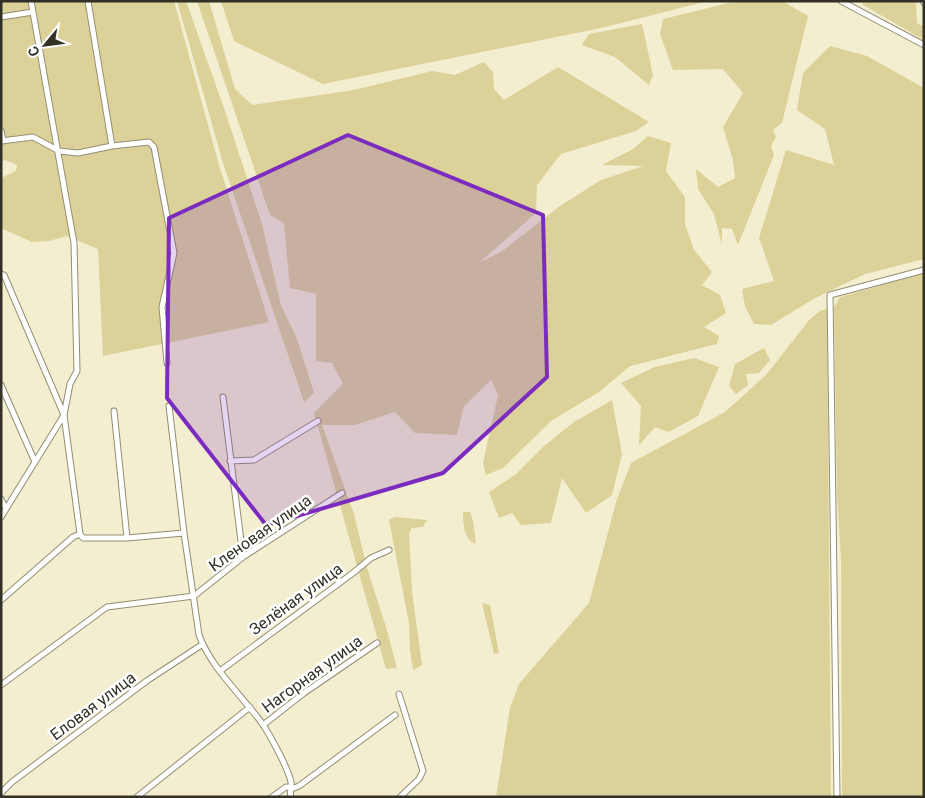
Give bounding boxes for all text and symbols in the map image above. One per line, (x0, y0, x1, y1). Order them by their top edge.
north arrow (20, 20, 70, 70)
text: С (24, 43, 43, 59)
street label: Кленовая улица (205, 491, 315, 575)
street label: Зелёная улица (246, 559, 346, 639)
street label: Нагорная улица (258, 631, 366, 717)
street label: Еловая улица (47, 668, 139, 744)

